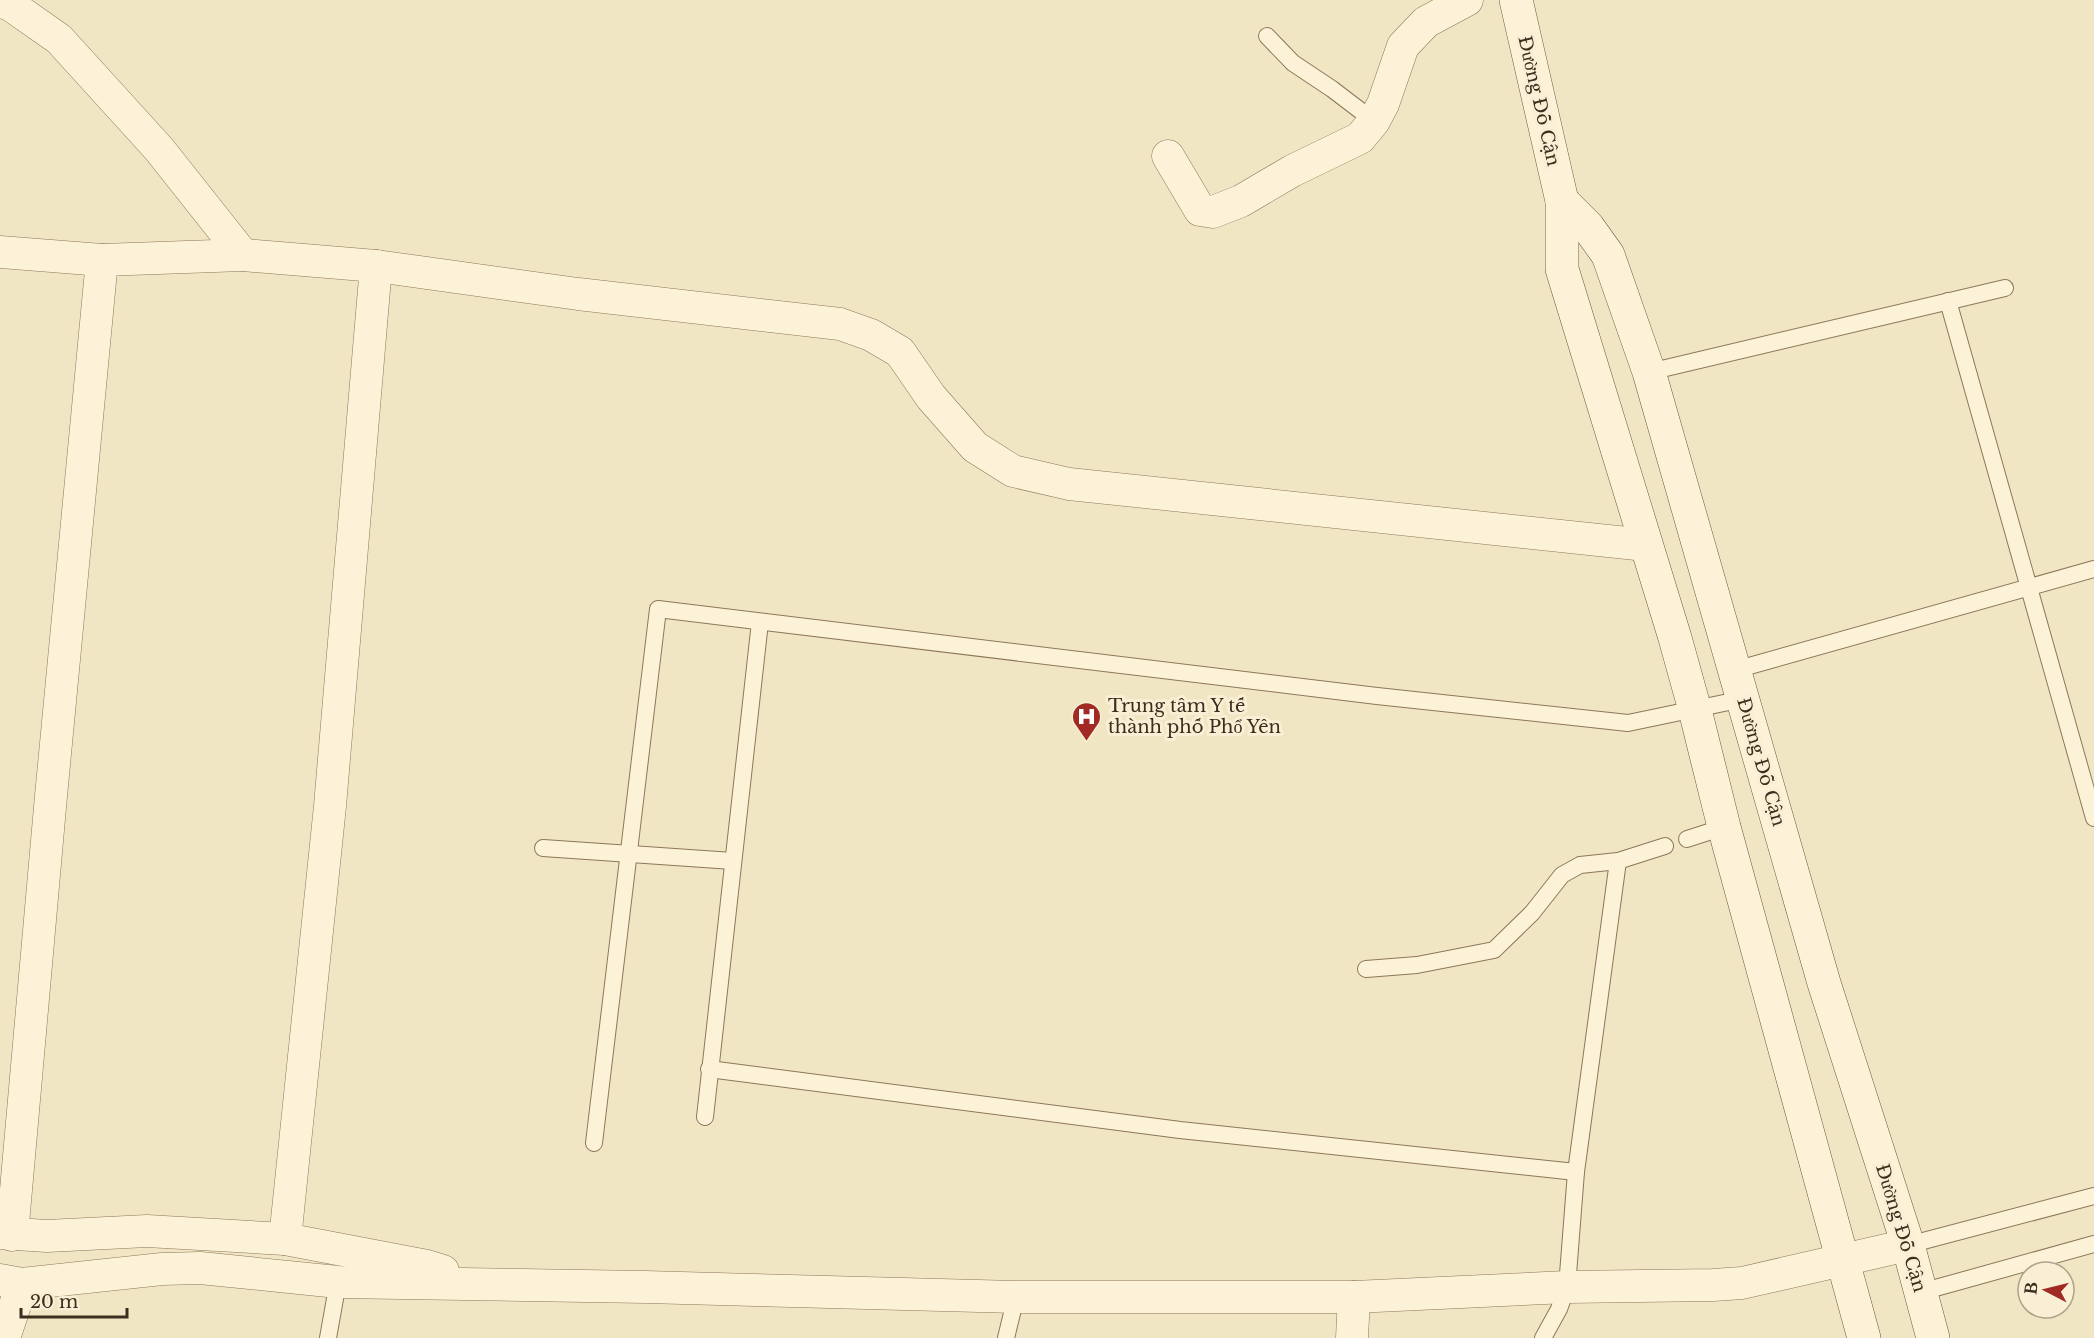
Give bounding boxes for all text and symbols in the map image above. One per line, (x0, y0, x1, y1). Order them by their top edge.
street label: Đường Đỗ Cận (1513, 34, 1565, 168)
place label: Trung tâm Y tế thành phố Phổ Yên (1108, 695, 1281, 738)
street label: Đường Đỗ Cận (1732, 695, 1790, 829)
hospital icon: Trung tâm Y tế thành phố Phổ Yên (1071, 700, 1103, 742)
street label: Đường Đỗ Cận (1871, 1161, 1931, 1295)
north arrow (2016, 1260, 2076, 1320)
text: B (2020, 1280, 2042, 1296)
scale bar (21, 1281, 128, 1319)
text: 20 m (30, 1291, 78, 1313)

